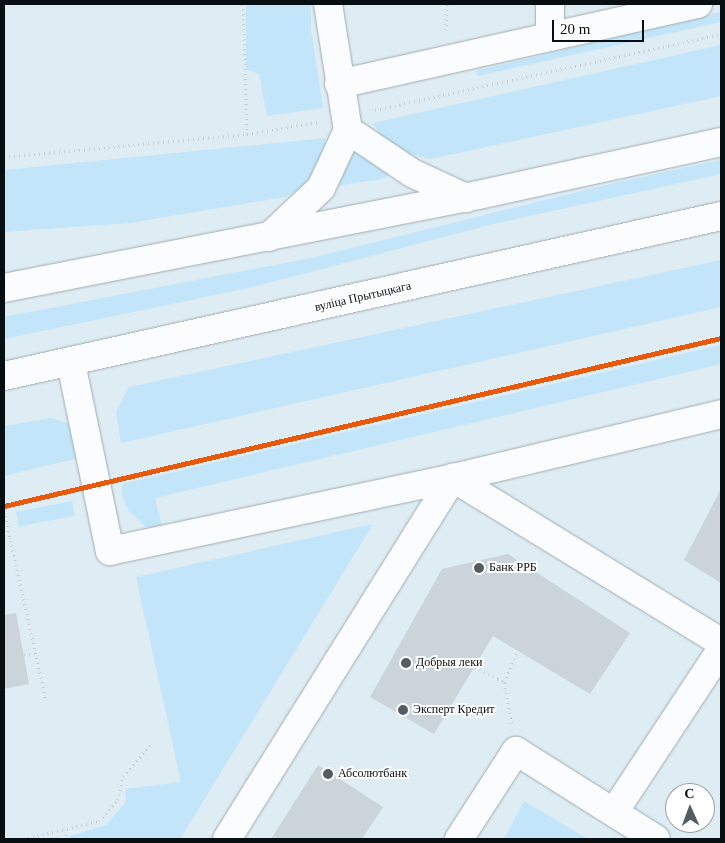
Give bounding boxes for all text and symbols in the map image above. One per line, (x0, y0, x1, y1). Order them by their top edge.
scale bar (555, 10, 648, 42)
text: 20 m (560, 21, 590, 37)
street label: вуліца Прытыцкага (313, 279, 413, 315)
place label: Банк РРБ (489, 561, 537, 575)
marker: Банк РРБ (473, 562, 485, 574)
place label: Добрыя леки (416, 656, 482, 670)
marker: Добрыя леки (400, 657, 412, 669)
place label: Эксперт Кредит (413, 703, 495, 717)
marker: Эксперт Кредит (397, 704, 409, 716)
place label: Абсолютбанк (338, 767, 407, 781)
marker: Абсолютбанк (322, 768, 334, 780)
north arrow (665, 783, 715, 833)
text: С (684, 786, 695, 801)

